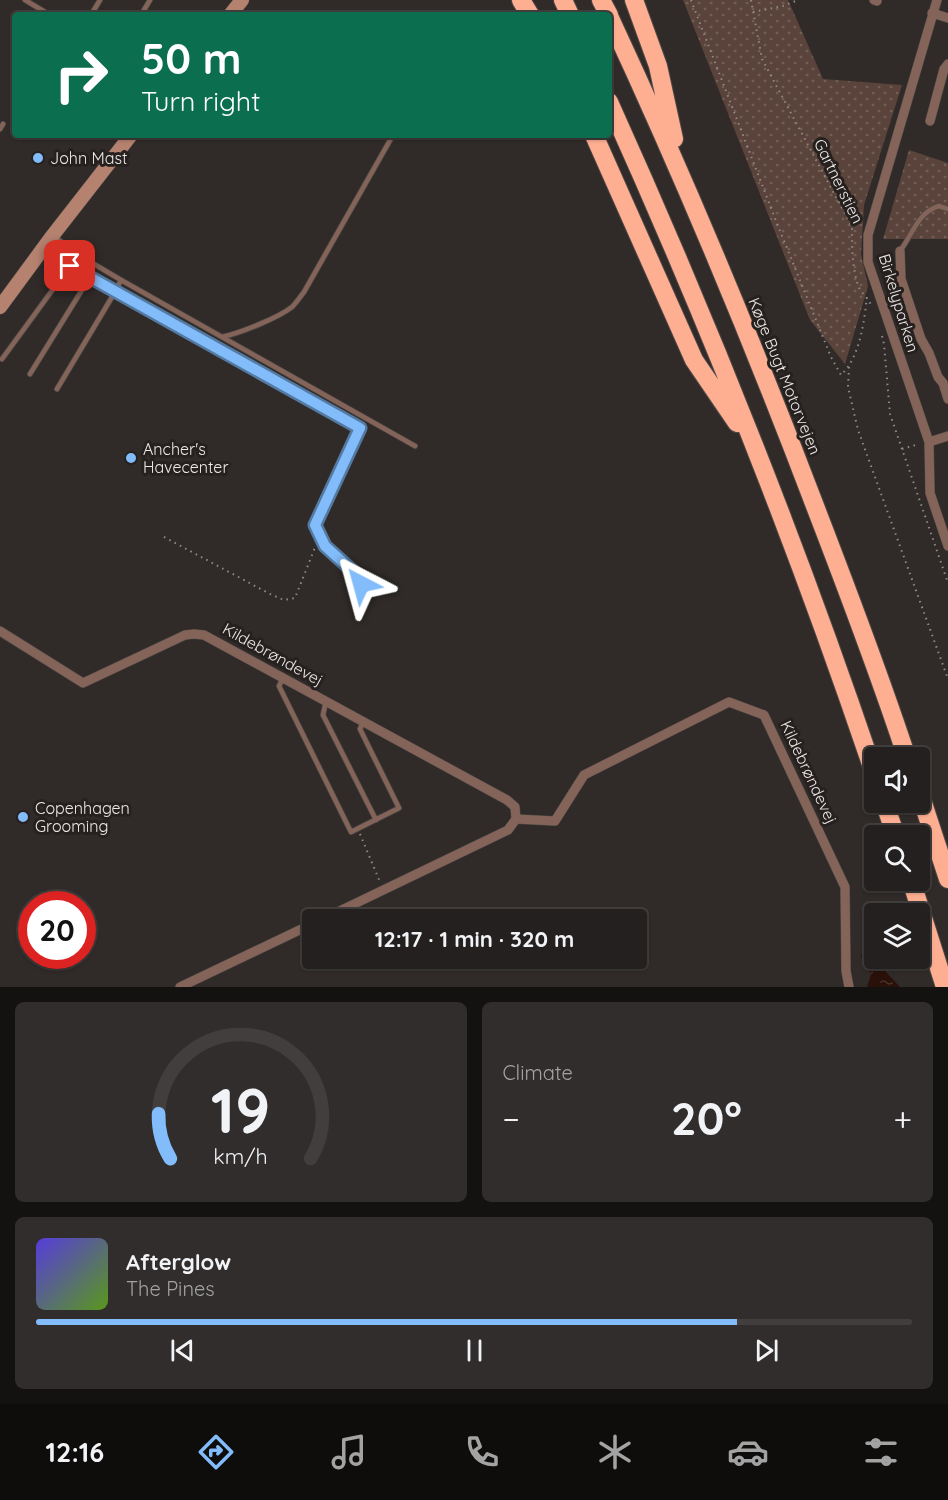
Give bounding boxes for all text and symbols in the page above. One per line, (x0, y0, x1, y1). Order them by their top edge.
text: 50 m (141, 32, 241, 85)
icon: right (42, 36, 120, 114)
text: Turn right (141, 84, 260, 118)
street label: Gartnerstien (810, 135, 868, 227)
place label: John Mast (50, 148, 127, 168)
marker: John Mast (31, 151, 45, 165)
pin (44, 240, 95, 291)
icon: arrive (53, 249, 86, 282)
street label: Birkelyparken (875, 251, 923, 355)
street label: Køge Bugt Motorvejen (744, 295, 826, 457)
place label: Ancher's Havecenter (143, 439, 229, 477)
marker: Ancher's Havecenter (124, 451, 138, 465)
position arrow (329, 552, 393, 616)
street label: Kildebrøndevej (219, 618, 327, 690)
street label: Kildebrøndevej (776, 717, 842, 827)
map controls (864, 747, 930, 969)
button: sound (864, 747, 930, 813)
place label: Copenhagen Grooming (35, 798, 130, 836)
marker: Copenhagen Grooming (16, 810, 30, 824)
button: search (864, 825, 930, 891)
speed limit sign: 20 (18, 891, 96, 969)
button: layers (864, 903, 930, 969)
text: 12:17 · 1 min · 320 m (375, 925, 574, 953)
text: Climate (503, 1060, 573, 1085)
text: 19 (211, 1071, 271, 1149)
text: 20° (671, 1090, 742, 1146)
text: − (503, 1098, 520, 1139)
text: + (893, 1098, 912, 1139)
text: km/h (214, 1143, 268, 1169)
text: Afterglow (126, 1248, 231, 1276)
text: The Pines (126, 1276, 215, 1301)
icon: previous (166, 1334, 199, 1367)
icon: pause (458, 1334, 491, 1367)
icon: next (750, 1334, 783, 1367)
icon: directions (195, 1431, 237, 1473)
icon: music (328, 1431, 370, 1473)
icon: phone (461, 1431, 503, 1473)
icon: climate (594, 1431, 636, 1473)
icon: car (727, 1431, 769, 1473)
icon: filters (860, 1431, 902, 1473)
text: 12:16 (46, 1435, 104, 1469)

